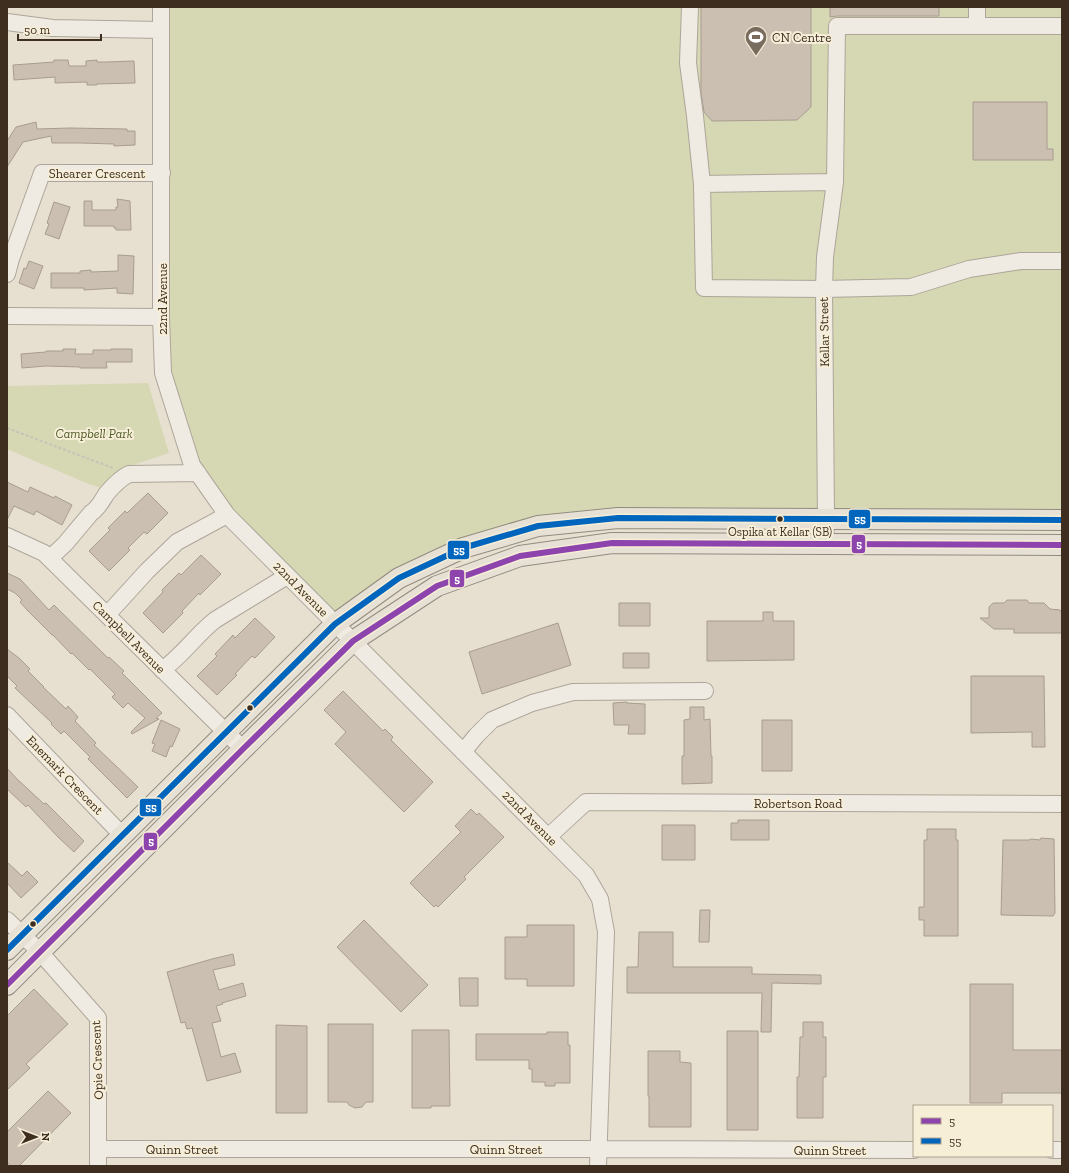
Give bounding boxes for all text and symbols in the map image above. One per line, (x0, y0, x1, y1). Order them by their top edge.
scale bar (18, 16, 101, 42)
text: 50 m (24, 23, 51, 37)
sports icon: CN Centre (743, 24, 769, 57)
place label: CN Centre (772, 30, 831, 45)
street label: Shearer Crescent (49, 166, 145, 181)
street label: 22nd Avenue (155, 263, 170, 335)
street label: Kellar Street (816, 297, 832, 367)
park label: Campbell Park (56, 426, 133, 441)
line badge: 55 (848, 509, 871, 529)
text: 55 (854, 513, 866, 526)
marker: Ospika at Kellar (SB) (775, 514, 785, 524)
place label: Ospika at Kellar (SB) (728, 525, 832, 539)
line badge: 5 (851, 534, 866, 554)
text: 5 (856, 538, 862, 551)
line badge: 55 (447, 540, 470, 560)
text: 55 (453, 544, 465, 557)
street label: 22nd Avenue (270, 558, 332, 620)
line badge: 5 (449, 569, 465, 588)
text: 5 (454, 573, 460, 586)
street label: Campbell Avenue (89, 597, 169, 677)
unlabelled marker (245, 703, 255, 713)
street label: Enemark Crescent (24, 732, 107, 818)
street label: 22nd Avenue (499, 787, 561, 849)
street label: Robertson Road (754, 796, 842, 811)
line badge: 55 (139, 798, 162, 817)
text: 55 (145, 801, 157, 814)
line badge: 5 (143, 832, 158, 851)
text: 5 (148, 835, 154, 848)
unlabelled marker (28, 919, 38, 929)
street label: Opie Crescent (88, 1020, 106, 1100)
legend (913, 1105, 1053, 1157)
text: 5 (949, 1114, 955, 1128)
north arrow (16, 1117, 56, 1157)
text: N (39, 1133, 52, 1142)
text: 55 (949, 1134, 961, 1148)
street label: Quinn Street (146, 1142, 218, 1157)
street label: Quinn Street (470, 1142, 542, 1157)
street label: Quinn Street (794, 1143, 866, 1158)

